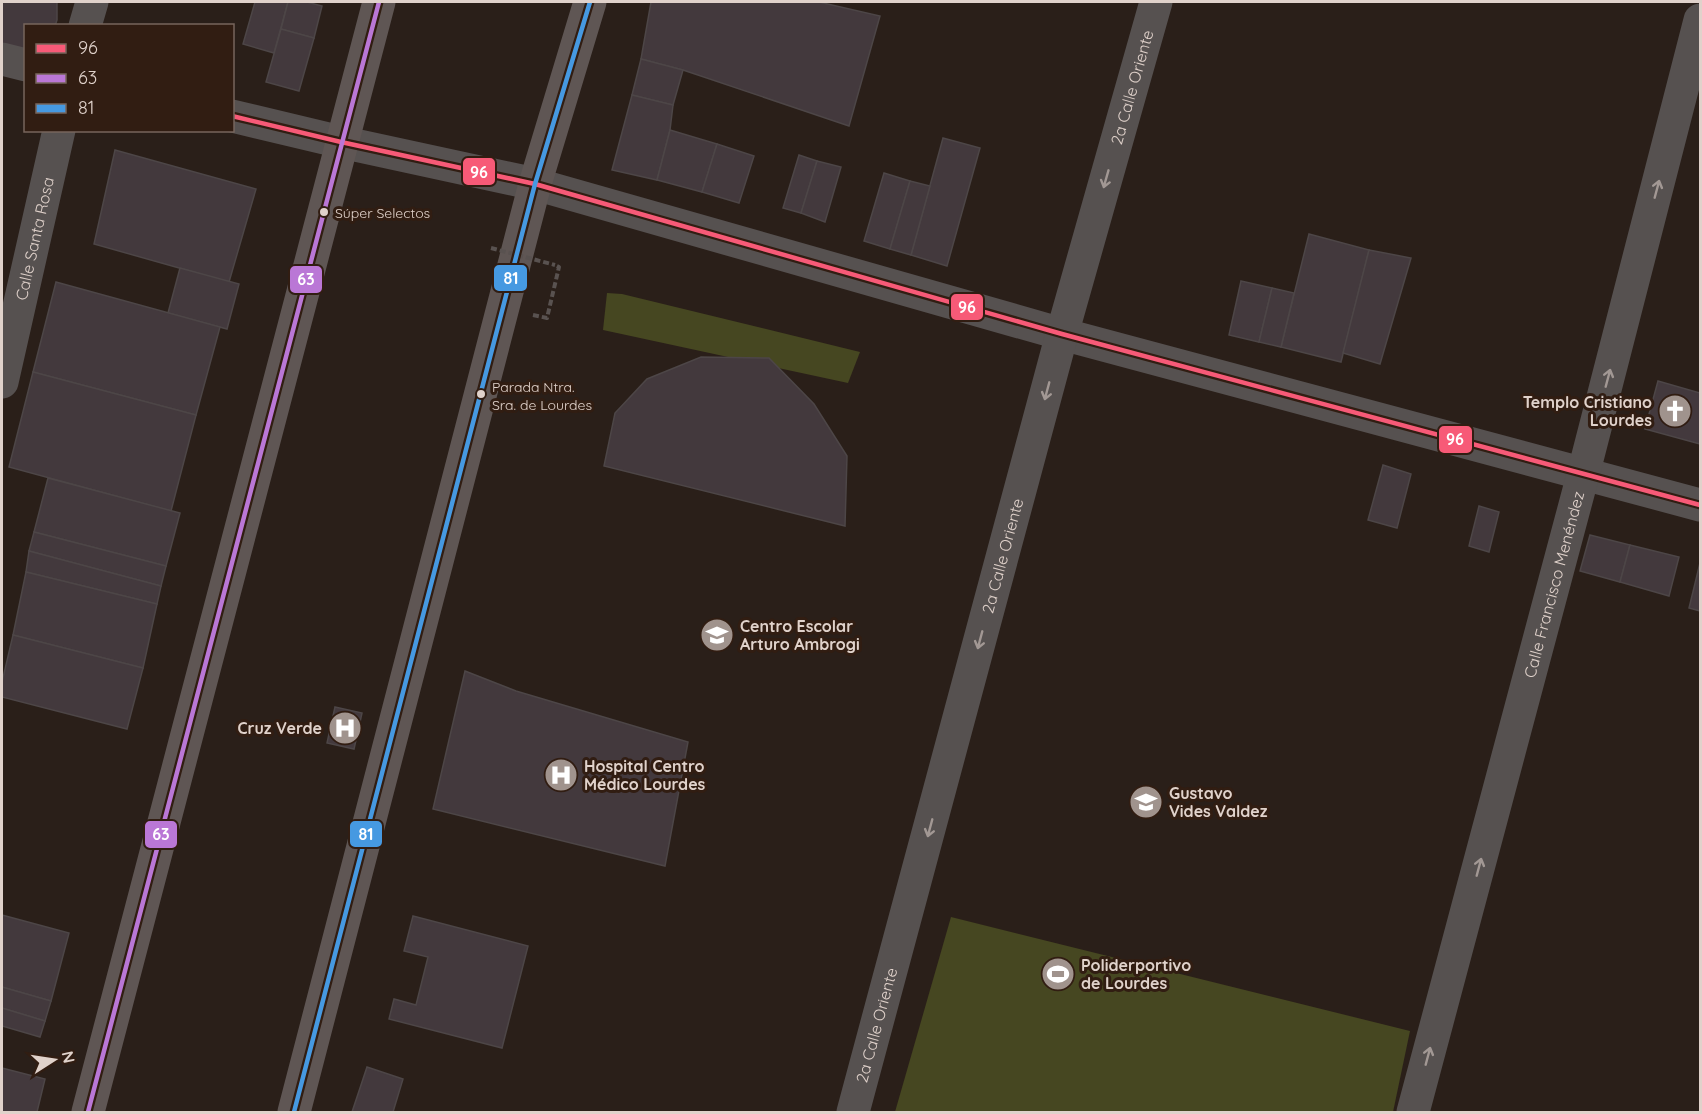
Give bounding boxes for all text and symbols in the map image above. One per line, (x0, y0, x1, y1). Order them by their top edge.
legend (24, 24, 234, 132)
street label: 2a Calle Oriente (1106, 28, 1158, 147)
text: 96 (78, 36, 98, 59)
text: 63 (78, 66, 97, 89)
text: 81 (78, 96, 94, 119)
line badge: 96 (462, 157, 496, 186)
text: 96 (470, 162, 488, 182)
one-way arrow (1100, 169, 1111, 188)
street label: Calle Santa Rosa (11, 175, 58, 302)
one-way arrow (1651, 180, 1663, 199)
place label: Súper Selectos (335, 204, 430, 222)
marker: Súper Selectos (318, 206, 330, 218)
line badge: 81 (493, 264, 528, 292)
line badge: 63 (289, 265, 323, 294)
text: 81 (504, 268, 519, 288)
text: 63 (297, 269, 315, 289)
line badge: 96 (950, 293, 984, 321)
text: 96 (958, 297, 976, 317)
one-way arrow (1603, 368, 1614, 387)
place label: Parada Ntra. Sra. de Lourdes (492, 378, 592, 414)
one-way arrow (1041, 381, 1053, 400)
marker: Parada Ntra. Sra. de Lourdes (475, 388, 487, 400)
place label: Templo Cristiano Lourdes (1523, 392, 1652, 430)
church icon: Templo Cristiano Lourdes (1657, 393, 1693, 429)
line badge: 96 (1438, 425, 1473, 454)
text: 96 (1446, 429, 1464, 449)
street label: Calle Francisco Menéndez (1519, 489, 1588, 680)
street label: 2a Calle Oriente (977, 496, 1027, 615)
place label: Centro Escolar Arturo Ambrogi (740, 616, 860, 654)
school or university icon: Centro Escolar Arturo Ambrogi (699, 617, 735, 653)
one-way arrow (974, 630, 985, 649)
hospital icon: Cruz Verde (327, 710, 363, 746)
place label: Cruz Verde (237, 718, 322, 738)
place label: Hospital Centro Médico Lourdes (584, 756, 706, 794)
hospital icon: Hospital Centro Médico Lourdes (543, 757, 579, 793)
place label: Gustavo Vides Valdez (1169, 783, 1268, 821)
school or university icon: Gustavo Vides Valdez (1128, 784, 1164, 820)
one-way arrow (923, 819, 935, 838)
line badge: 63 (144, 820, 178, 849)
line badge: 81 (349, 820, 383, 848)
text: 63 (152, 824, 170, 844)
text: 81 (359, 824, 374, 844)
one-way arrow (1473, 858, 1485, 877)
place label: Poliderportivo de Lourdes (1081, 955, 1191, 993)
sports icon: Poliderportivo de Lourdes (1040, 956, 1076, 992)
street label: 2a Calle Oriente (851, 965, 901, 1085)
north arrow (24, 1030, 84, 1090)
one-way arrow (1423, 1047, 1435, 1066)
text: N (58, 1049, 80, 1065)

